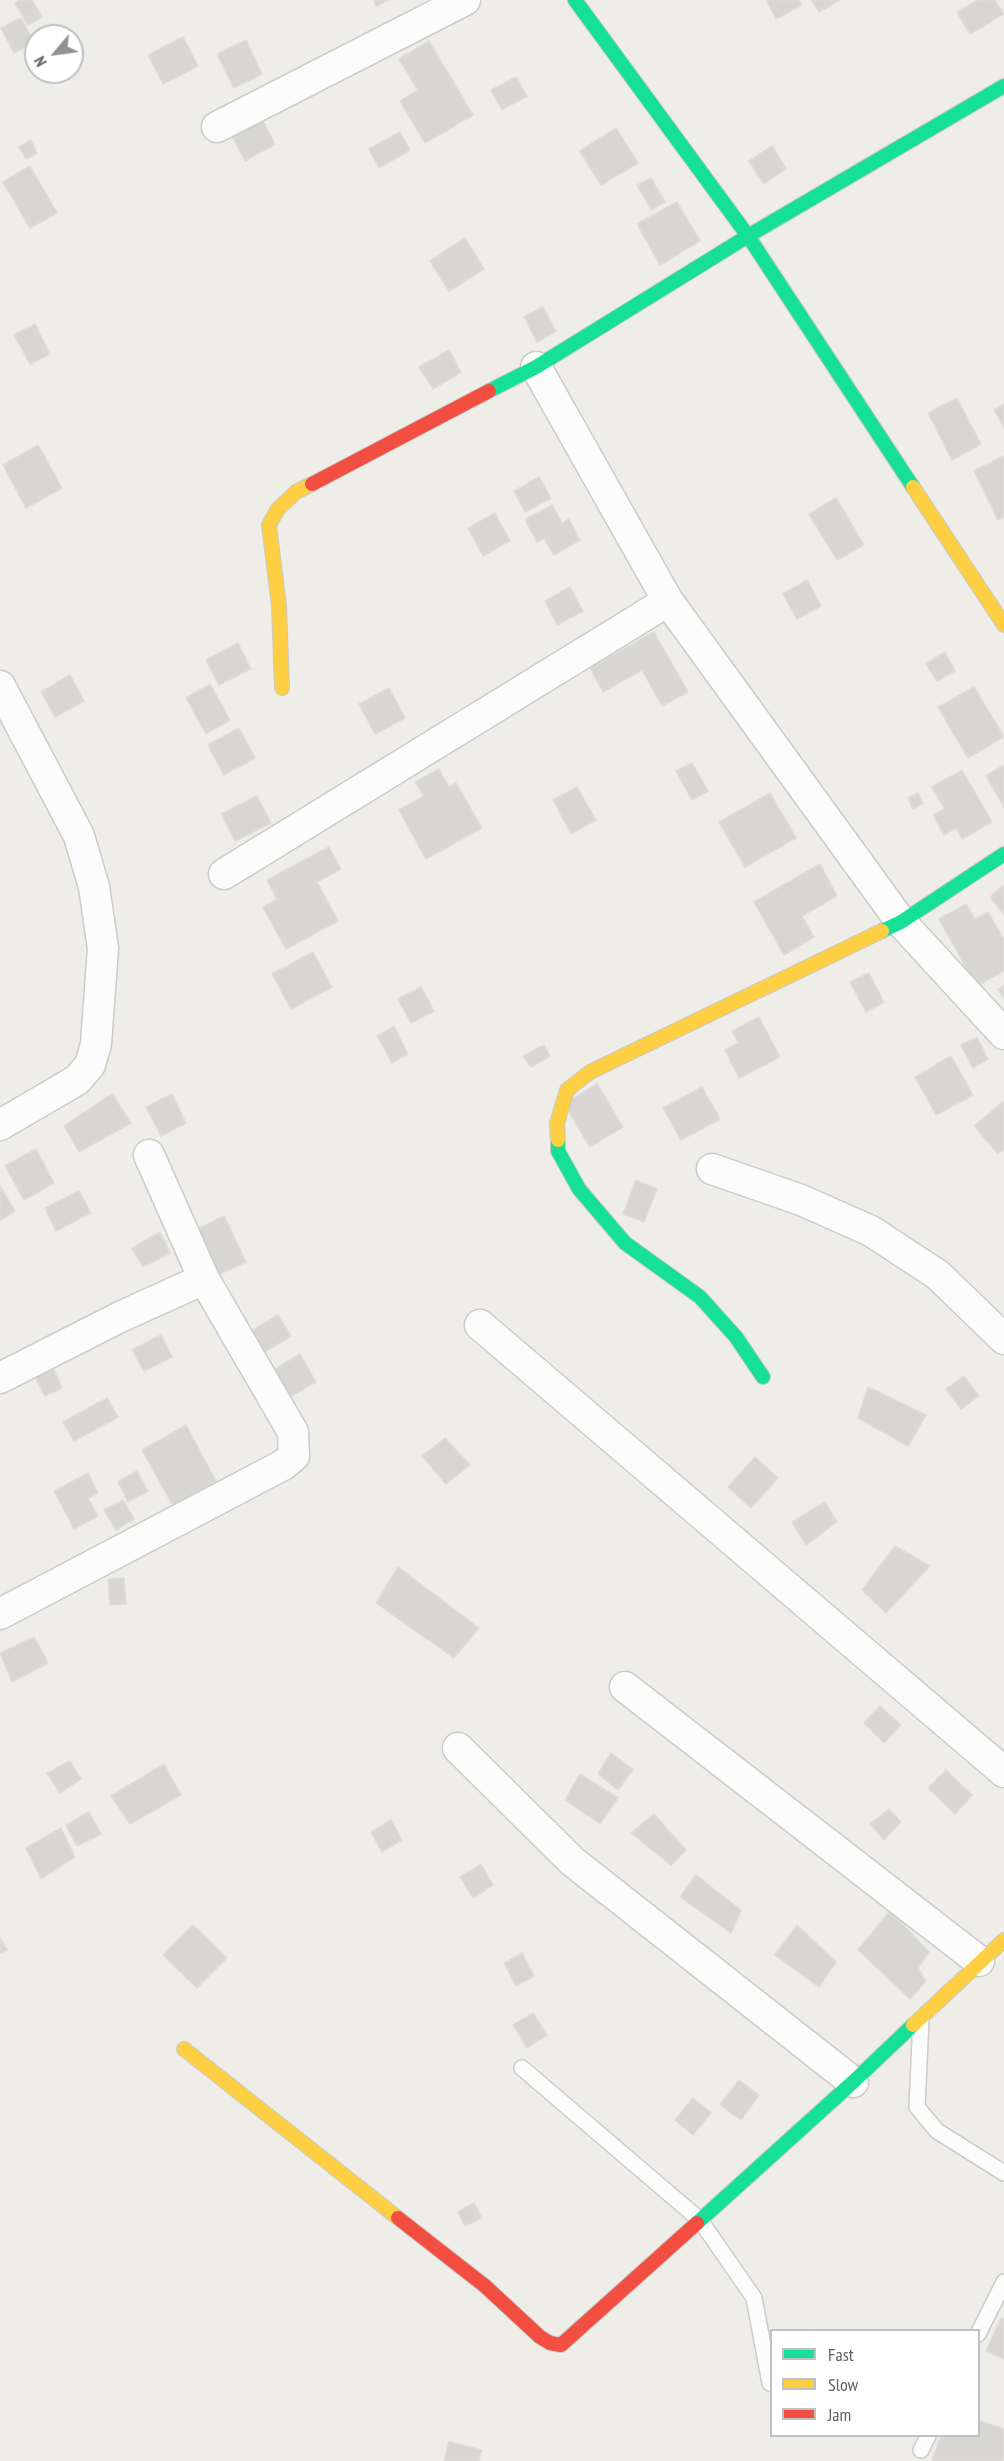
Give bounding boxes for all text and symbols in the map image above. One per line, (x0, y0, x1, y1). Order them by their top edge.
north arrow (24, 24, 84, 84)
text: N (29, 53, 51, 70)
legend (770, 2329, 980, 2437)
text: Fast (828, 2343, 854, 2366)
text: Slow (828, 2373, 858, 2396)
text: Jam (828, 2403, 851, 2426)

